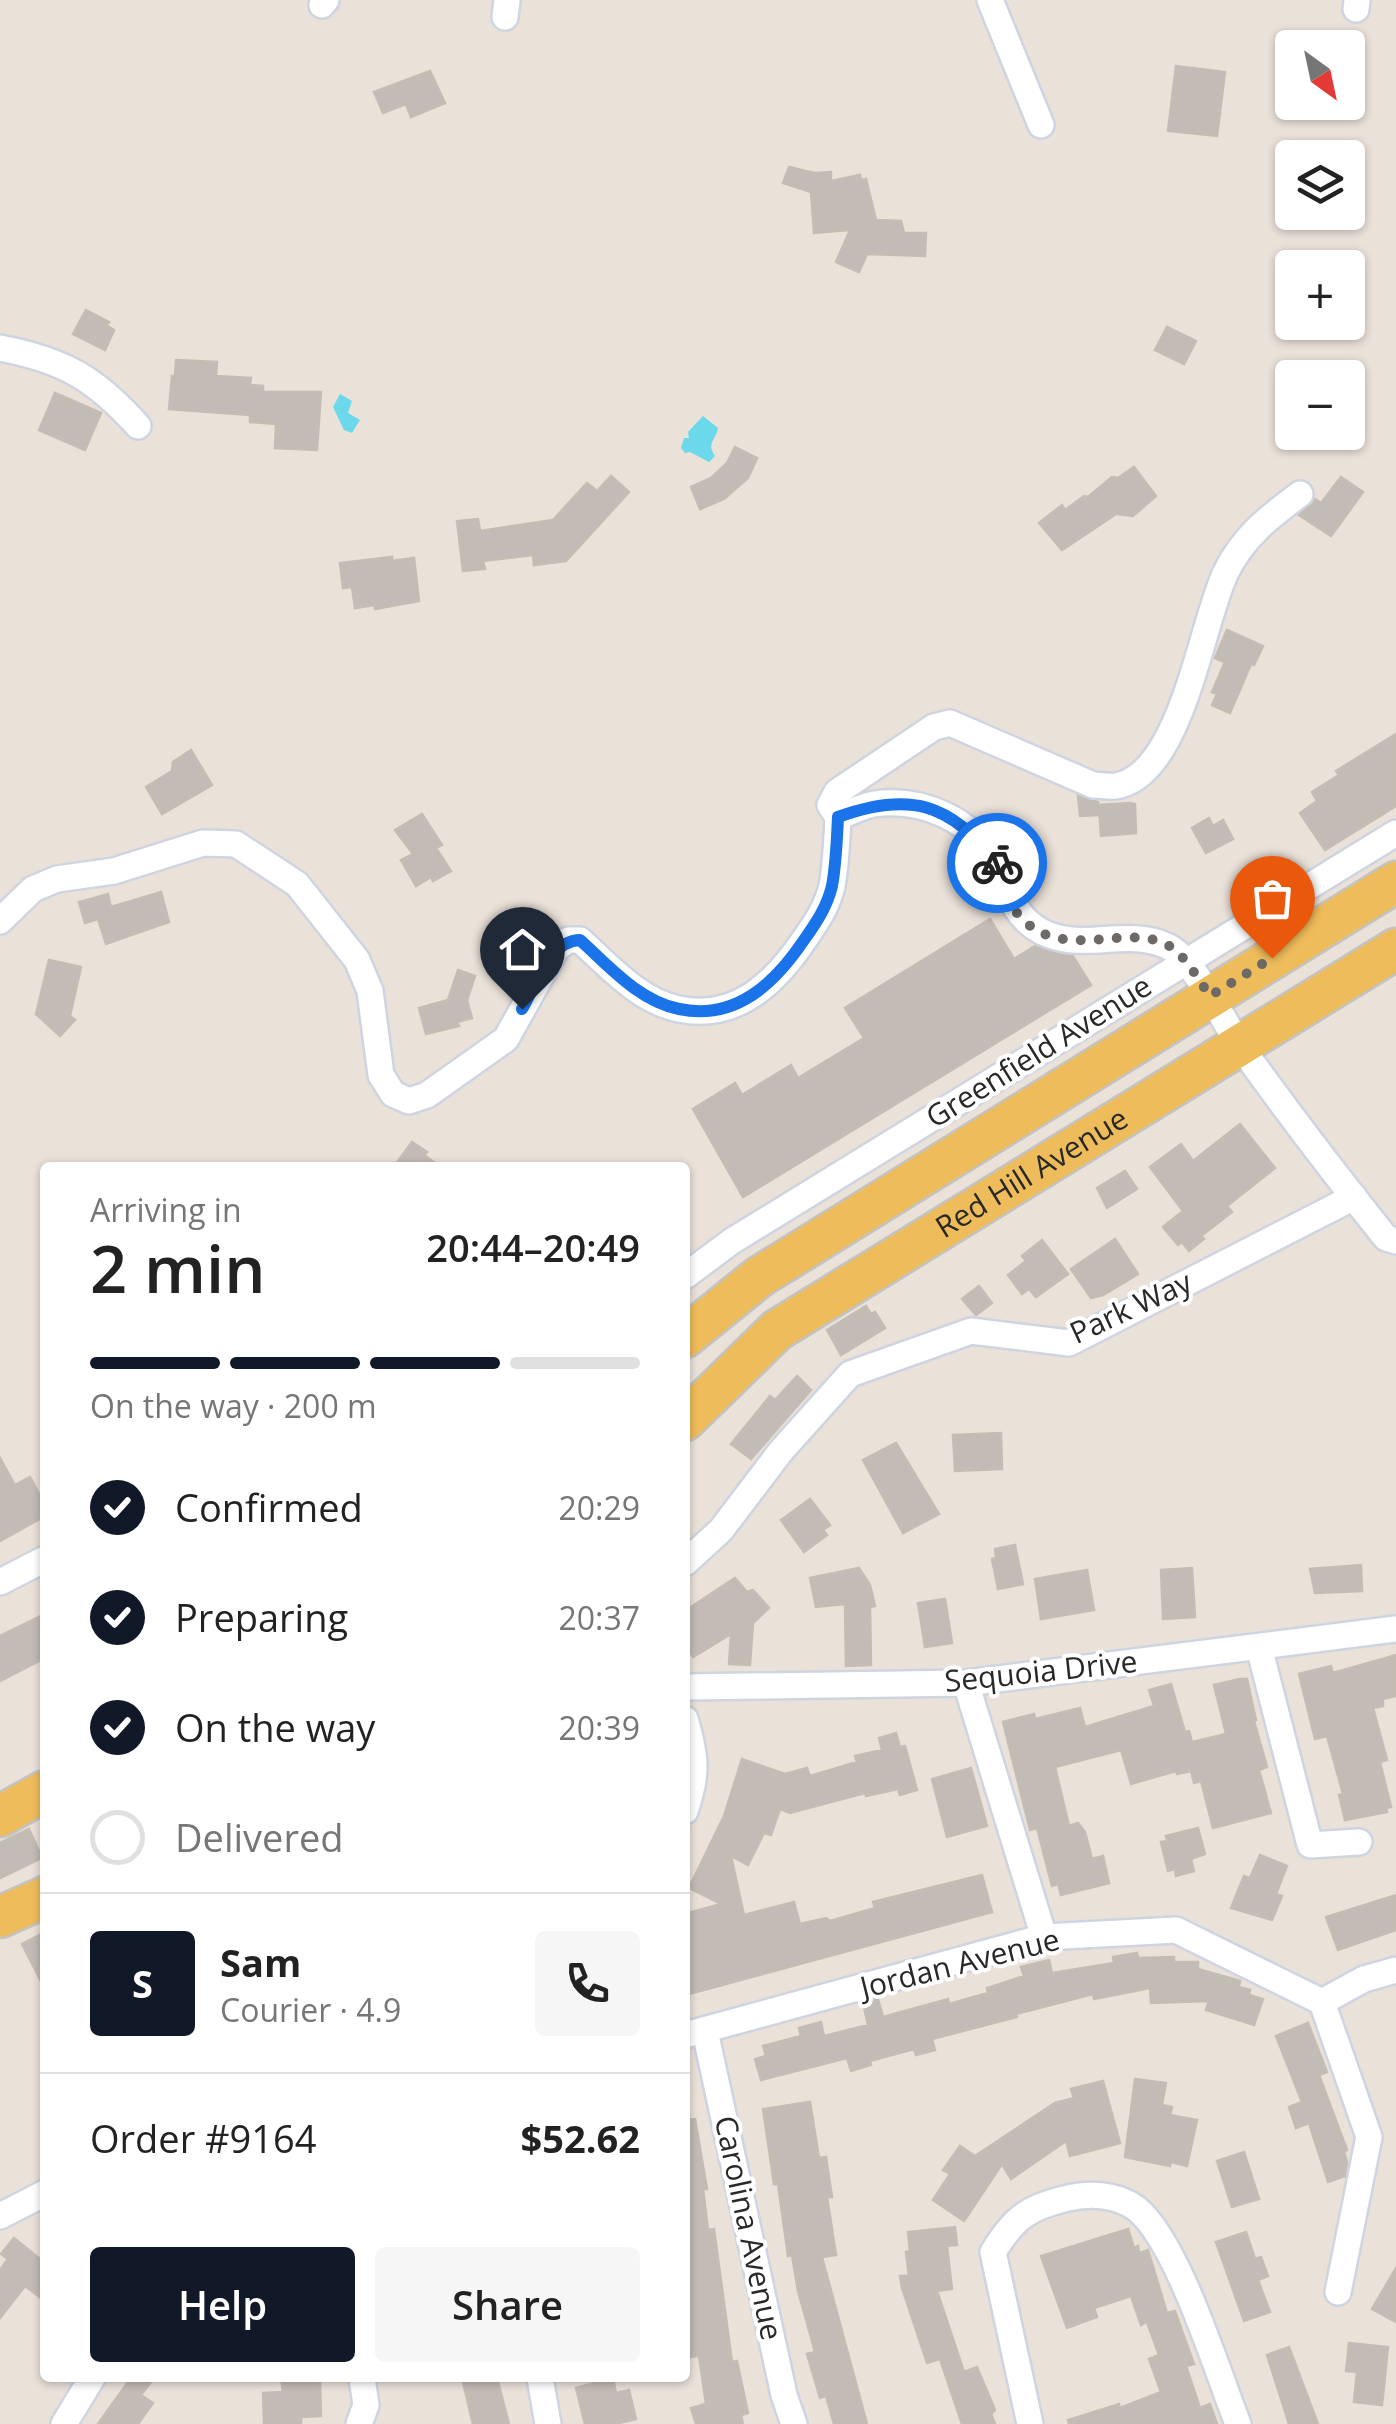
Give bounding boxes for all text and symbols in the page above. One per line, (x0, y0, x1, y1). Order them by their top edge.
north arrow (1275, 30, 1365, 120)
map controls (1275, 30, 1365, 450)
button: layers (1275, 140, 1365, 230)
button: + (1275, 250, 1365, 340)
button: − (1275, 360, 1365, 450)
courier (947, 813, 1047, 913)
icon: bike (970, 836, 1025, 891)
pin (1230, 856, 1315, 959)
icon: bag (1245, 871, 1300, 926)
pin (480, 907, 565, 1010)
icon: home (495, 922, 550, 977)
street label: Greenfield Avenue (918, 965, 1159, 1137)
street label: Red Hill Avenue (927, 1097, 1135, 1247)
text: Arriving in (90, 1188, 242, 1231)
text: 20:44–20:49 (426, 1221, 640, 1273)
text: 2 min (90, 1224, 265, 1312)
street label: Park Way (1063, 1260, 1199, 1353)
text: On the way · 200 m (90, 1384, 377, 1427)
icon: check (90, 1480, 145, 1535)
text: Confirmed (175, 1481, 363, 1533)
text: 20:29 (558, 1486, 640, 1529)
icon: check (90, 1590, 145, 1645)
text: Preparing (175, 1591, 348, 1643)
text: 20:37 (558, 1596, 640, 1639)
street label: Sequoia Drive (942, 1640, 1139, 1701)
icon: check (90, 1700, 145, 1755)
text: On the way (175, 1701, 375, 1753)
text: 20:39 (558, 1706, 640, 1749)
text: Delivered (175, 1811, 344, 1863)
street label: Jordan Avenue (853, 1918, 1064, 2008)
button: phone (535, 1931, 640, 2036)
text: Sam (220, 1936, 301, 1988)
text: S (132, 1957, 153, 2009)
text: Courier · 4.9 (220, 1988, 401, 2031)
text: Order #9164 (90, 2112, 317, 2164)
text: $52.62 (521, 2112, 640, 2164)
street label: Carolina Avenue (706, 2112, 793, 2344)
button: Help (90, 2247, 355, 2362)
button: Share (375, 2247, 640, 2362)

